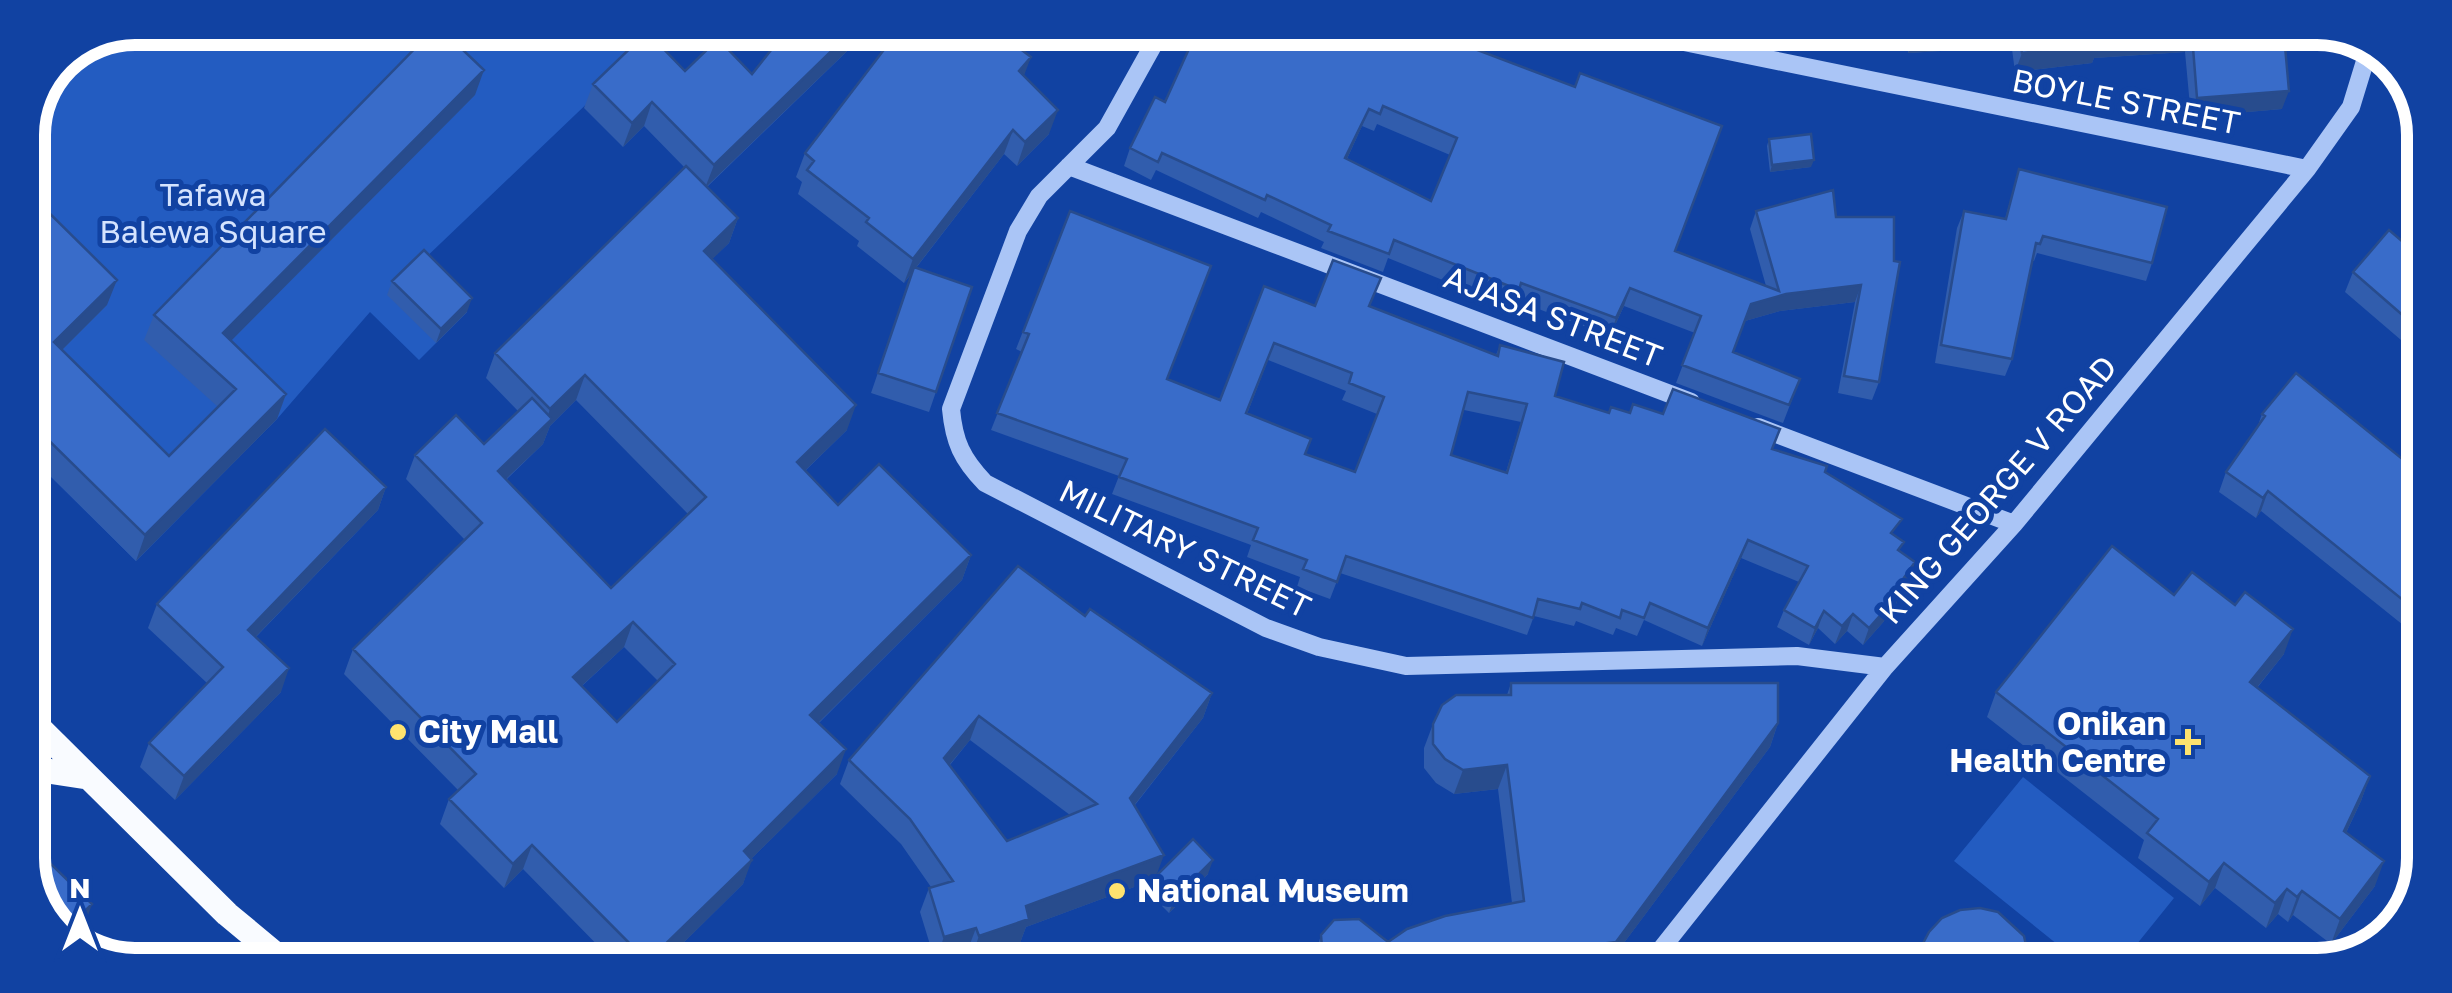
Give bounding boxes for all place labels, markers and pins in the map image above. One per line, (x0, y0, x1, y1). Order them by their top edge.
place label: Onikan Health Centre (1949, 704, 2166, 779)
place label: City Mall (418, 712, 559, 750)
marker: City Mall (387, 721, 409, 743)
marker: Onikan Health Centre (2175, 729, 2201, 755)
place label: National Museum (1137, 871, 1409, 909)
marker: National Museum (1106, 880, 1128, 902)

